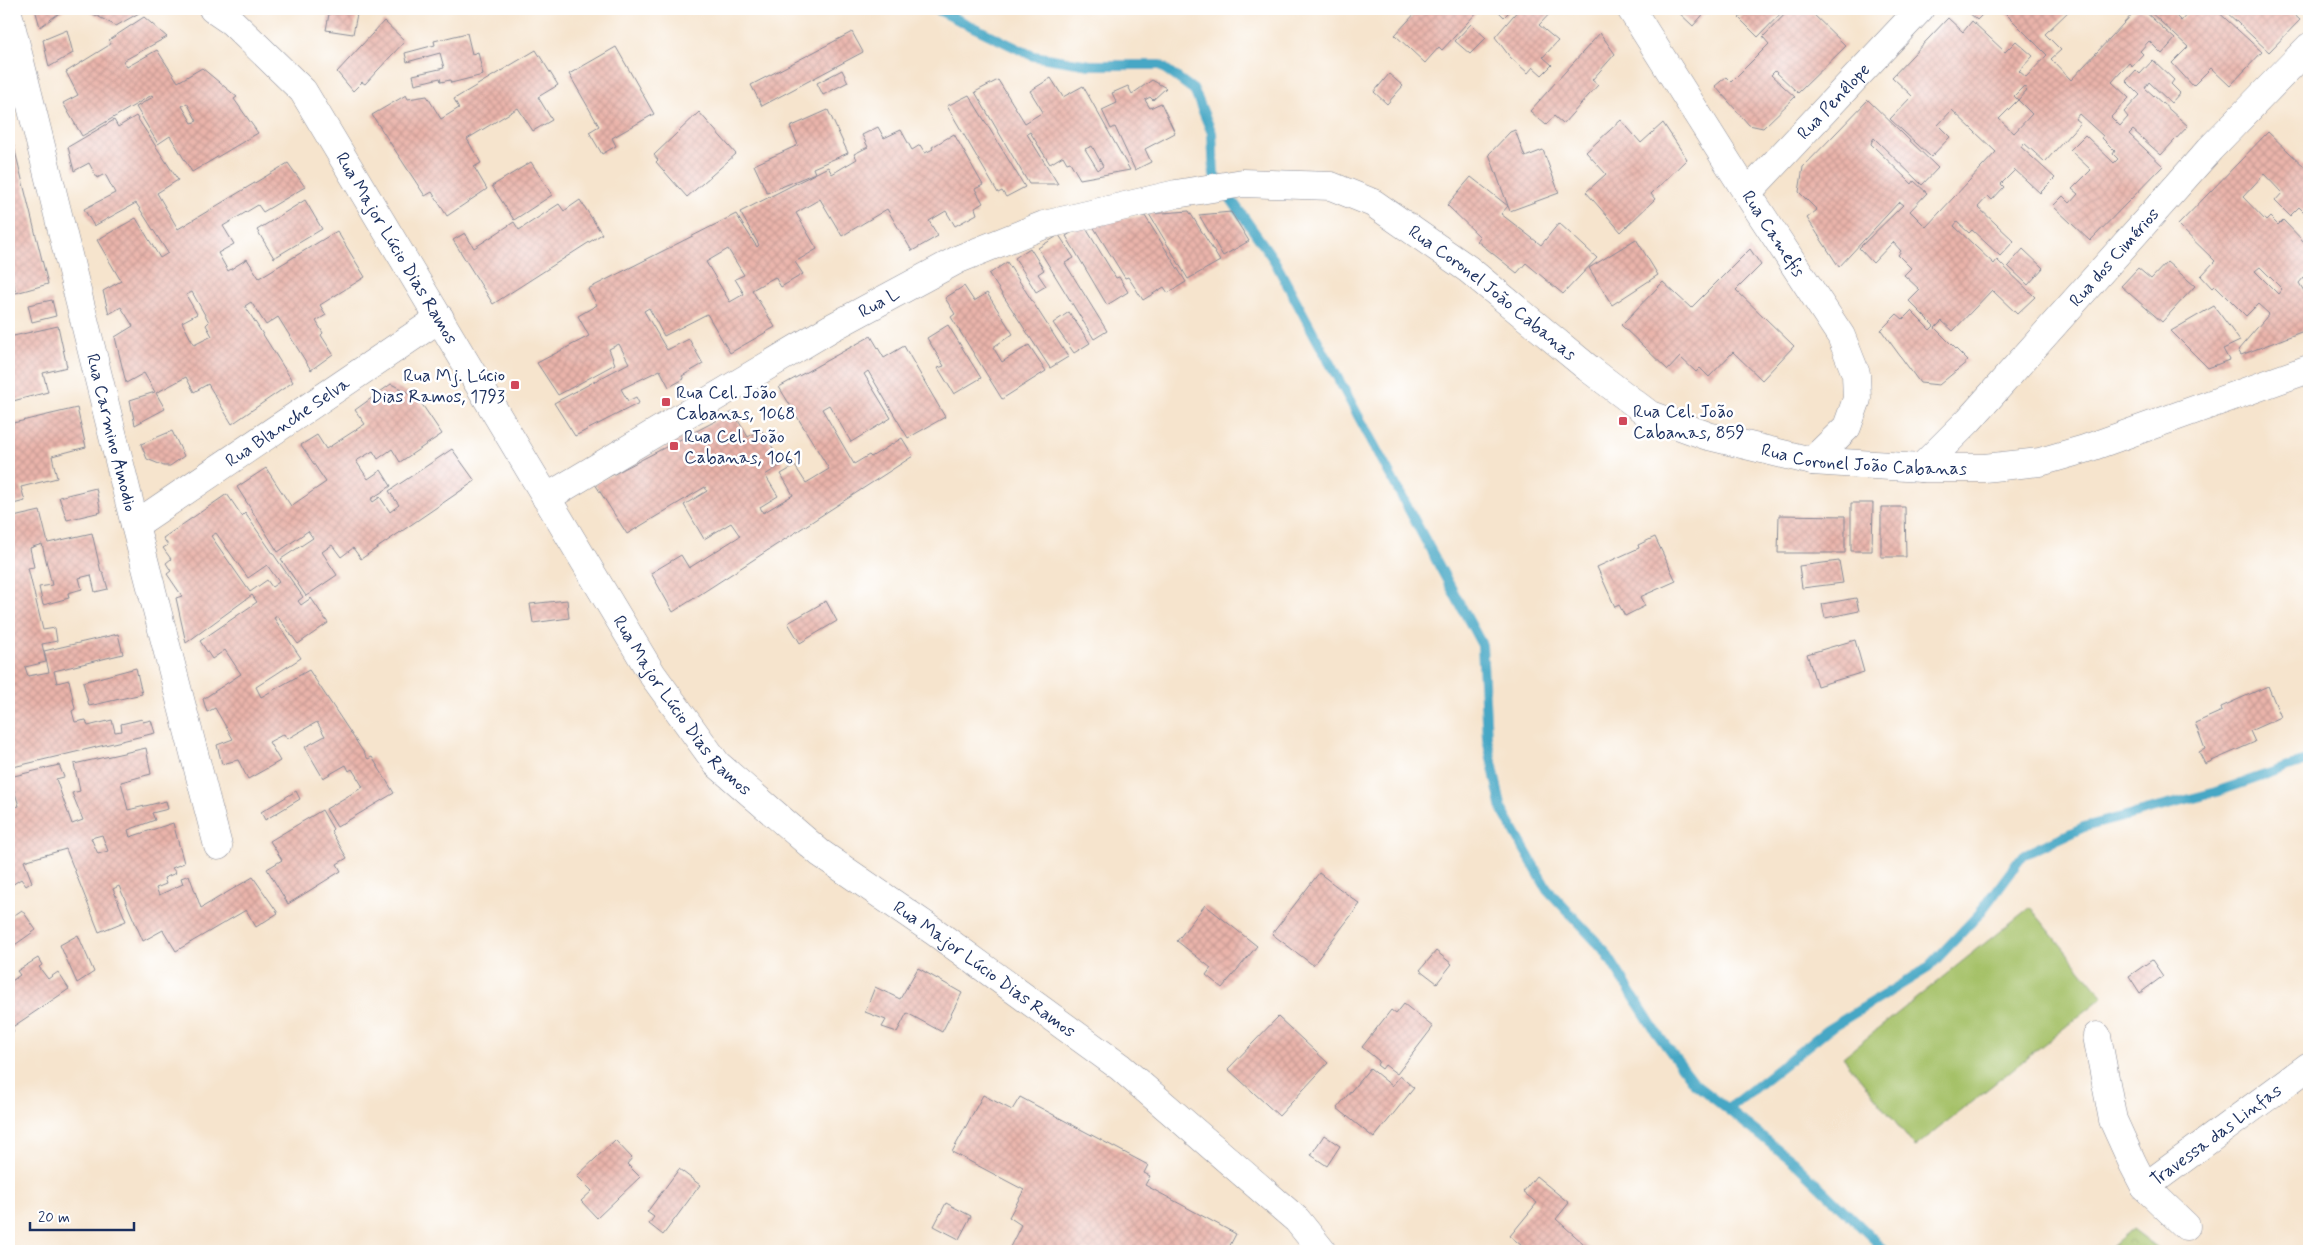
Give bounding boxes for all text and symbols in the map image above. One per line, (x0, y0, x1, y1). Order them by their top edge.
street label: Rua Penélope (1792, 58, 1876, 145)
street label: Rua Major Lúcio Dias Ramos (329, 148, 463, 349)
street label: Rua Camefis (1736, 186, 1810, 282)
street label: Rua dos Cimérios (2064, 203, 2165, 312)
street label: Rua Coronel João Cabanas (1403, 220, 1581, 366)
street label: Rua L (854, 282, 904, 324)
street label: Rua Carmino Amodio (80, 351, 142, 514)
place label: Rua Mj. Lúcio Dias Ramos, 1793 (370, 364, 505, 409)
street label: Rua Blanche Selva (221, 372, 355, 473)
marker: Rua Mj. Lúcio Dias Ramos, 1793 (509, 379, 521, 391)
place label: Rua Cel. João Cabanas, 1068 (676, 381, 795, 426)
marker: Rua Cel. João Cabanas, 1068 (660, 396, 672, 408)
place label: Rua Cel. João Cabanas, 859 (1633, 400, 1745, 445)
marker: Rua Cel. João Cabanas, 859 (1617, 415, 1629, 427)
place label: Rua Cel. João Cabanas, 1061 (684, 425, 801, 470)
street label: Rua Coronel João Cabanas (1759, 438, 1967, 481)
marker: Rua Cel. João Cabanas, 1061 (668, 440, 680, 452)
street label: Rua Major Lúcio Dias Ramos (607, 611, 756, 802)
street label: Rua Major Lúcio Dias Ramos (888, 896, 1080, 1044)
street label: Travessa das Linfas (2146, 1079, 2287, 1192)
scale bar (30, 1200, 134, 1232)
text: 20 m (38, 1208, 70, 1228)

